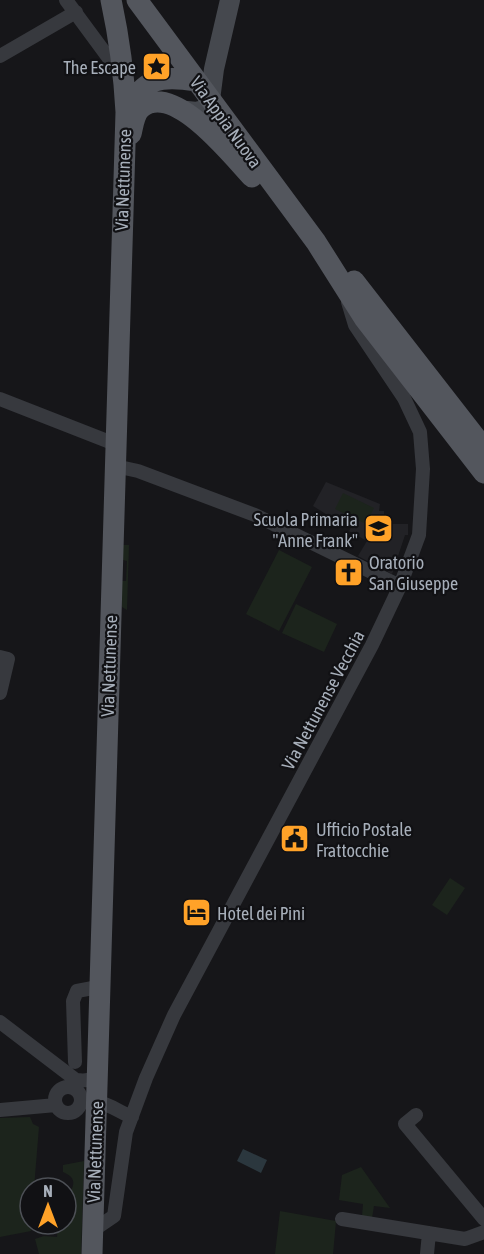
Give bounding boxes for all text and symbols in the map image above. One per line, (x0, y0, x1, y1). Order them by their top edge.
place icon: The Escape (141, 51, 173, 83)
place label: The Escape (63, 57, 136, 78)
street label: Via Appia Nuova (186, 72, 266, 172)
street label: Via Nettunense (111, 129, 135, 231)
place label: Scuola Primaria "Anne Frank" (254, 509, 358, 551)
school or university icon: Scuola Primaria "Anne Frank" (363, 513, 395, 545)
place label: Oratorio San Giuseppe (369, 552, 458, 594)
church icon: Oratorio San Giuseppe (332, 556, 364, 588)
street label: Via Nettunense (97, 615, 121, 717)
street label: Via Nettunense Vecchia (277, 627, 369, 773)
place label: Ufficio Postale Frattocchie (316, 819, 412, 861)
public building icon: Ufficio Postale Frattocchie (279, 823, 311, 855)
hotel icon: Hotel dei Pini (180, 897, 212, 929)
place label: Hotel dei Pini (217, 903, 305, 924)
street label: Via Nettunense (83, 1101, 107, 1203)
north arrow (18, 1176, 78, 1236)
text: N (43, 1182, 53, 1200)

